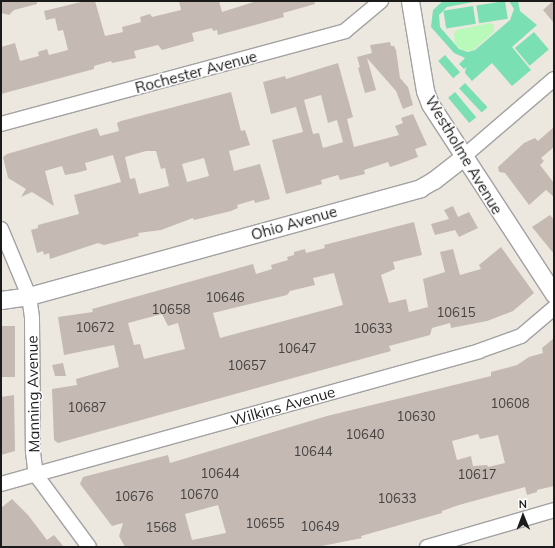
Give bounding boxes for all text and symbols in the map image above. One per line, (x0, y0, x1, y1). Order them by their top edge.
street label: Rochester Avenue (133, 47, 259, 97)
street label: Westholme Avenue (422, 93, 506, 217)
street label: Ohio Avenue (249, 202, 339, 244)
house number: 10646 (206, 289, 244, 305)
house number: 10658 (152, 301, 190, 317)
house number: 10615 (437, 304, 475, 320)
house number: 10672 (76, 319, 114, 335)
house number: 10633 (354, 320, 392, 336)
street label: Manning Avenue (23, 335, 43, 453)
house number: 10647 (278, 340, 316, 356)
house number: 10657 (228, 357, 266, 373)
street label: Wilkins Avenue (229, 383, 337, 429)
house number: 10608 (491, 395, 529, 411)
house number: 10687 (68, 399, 106, 415)
house number: 10630 (397, 408, 435, 424)
house number: 10640 (346, 426, 384, 442)
house number: 10644 (294, 443, 332, 459)
house number: 10644 (201, 465, 239, 481)
house number: 10617 (458, 466, 496, 482)
house number: 10670 (180, 486, 218, 502)
house number: 10676 (115, 488, 153, 504)
house number: 10633 (378, 490, 416, 506)
north arrow (503, 496, 543, 536)
text: N (519, 497, 527, 511)
house number: 10655 (246, 515, 284, 531)
house number: 10649 (301, 518, 339, 534)
house number: 1568 (145, 519, 177, 535)

